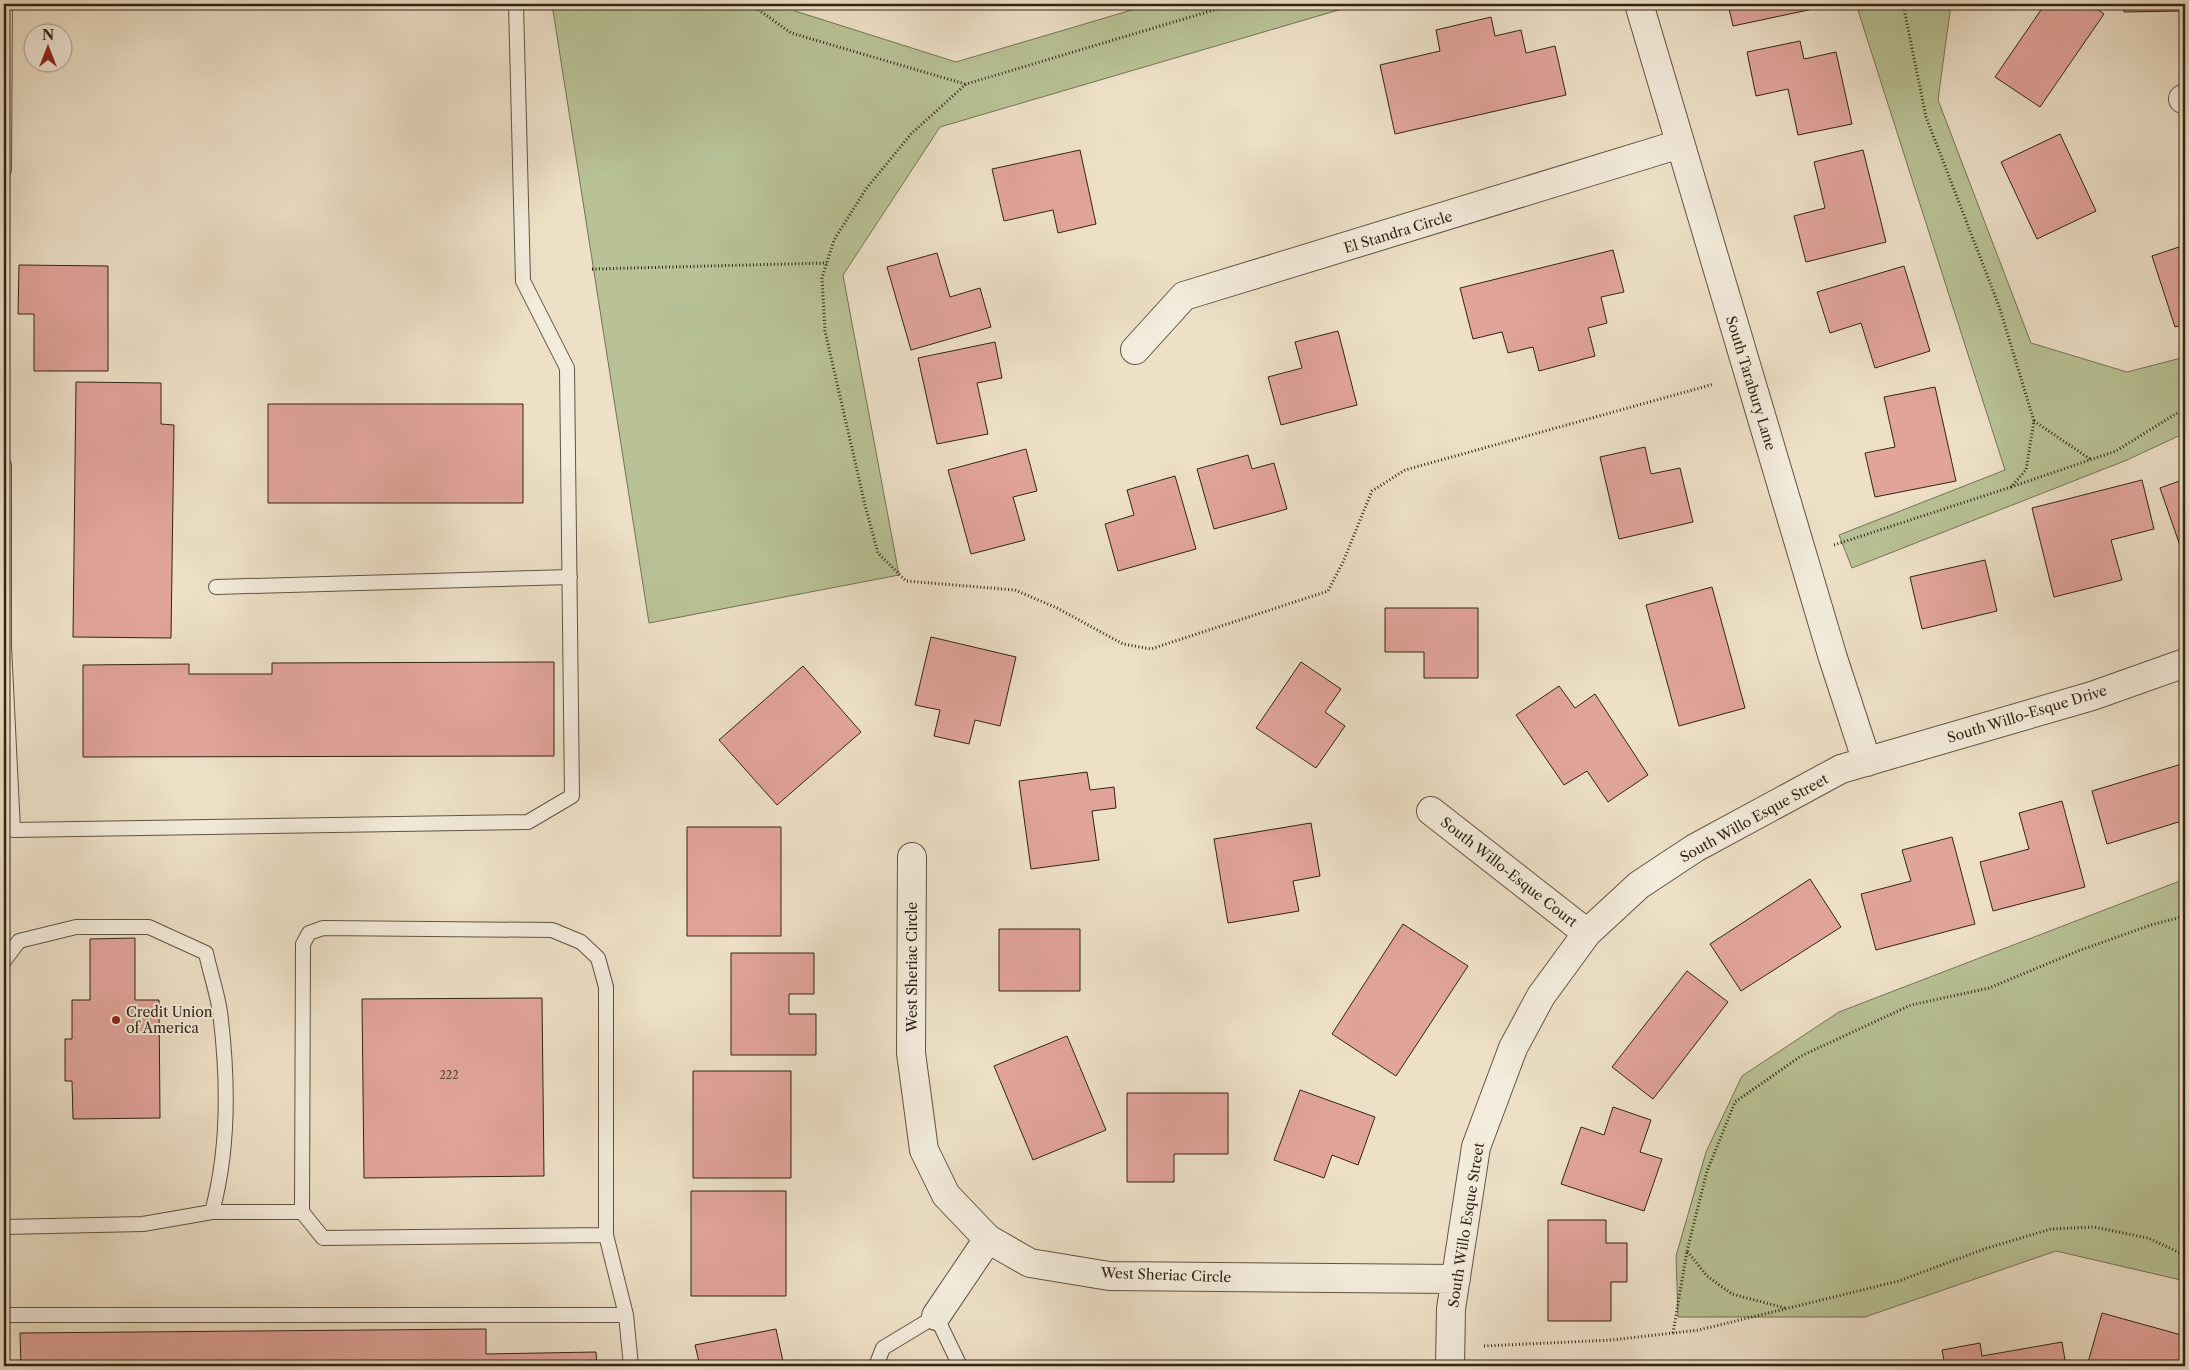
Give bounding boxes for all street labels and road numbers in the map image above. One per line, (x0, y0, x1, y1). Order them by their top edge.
street label: El Standra Circle (1342, 207, 1455, 257)
street label: South Tarabury Lane (1722, 314, 1780, 453)
street label: South Willo-Esque Drive (1945, 681, 2109, 747)
street label: South Willo Esque Street (1677, 770, 1831, 866)
street label: South Willo-Esque Court (1437, 813, 1581, 931)
street label: West Sheriac Circle (903, 902, 921, 1033)
street label: South Willo Esque Street (1444, 1141, 1488, 1309)
street label: West Sheriac Circle (1100, 1264, 1232, 1286)

